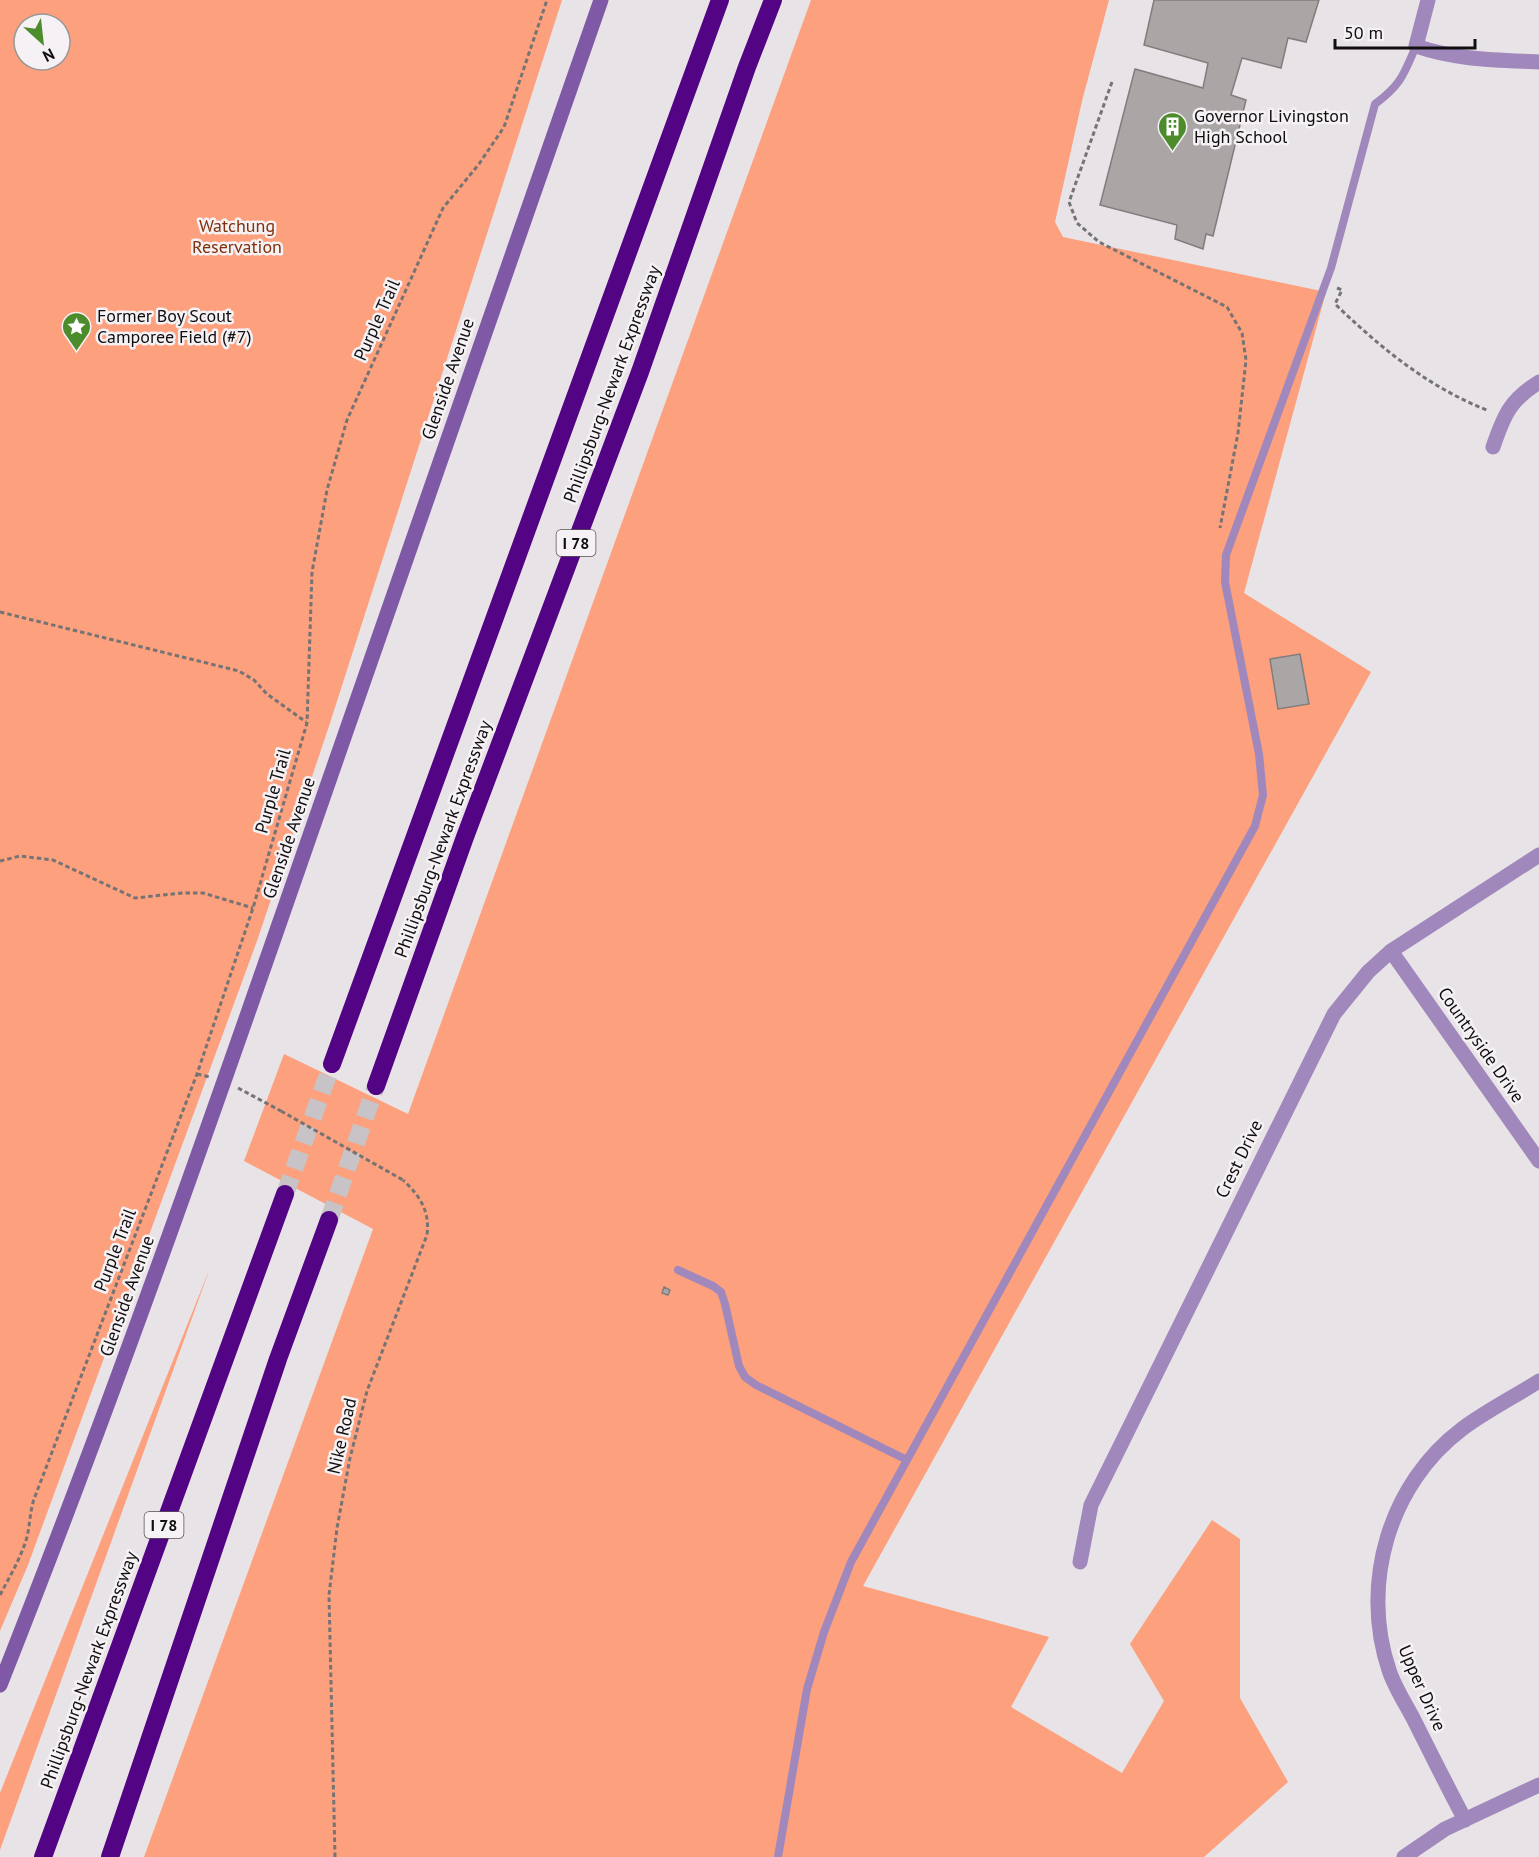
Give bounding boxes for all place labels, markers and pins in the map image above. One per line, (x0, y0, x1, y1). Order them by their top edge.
place label: Governor Livingston High School (1194, 104, 1349, 148)
building icon: Governor Livingston High School (1157, 110, 1189, 152)
place label: Former Boy Scout Camporee Field (#7) (97, 304, 252, 348)
place icon: Former Boy Scout Camporee Field (#7) (60, 310, 92, 352)

